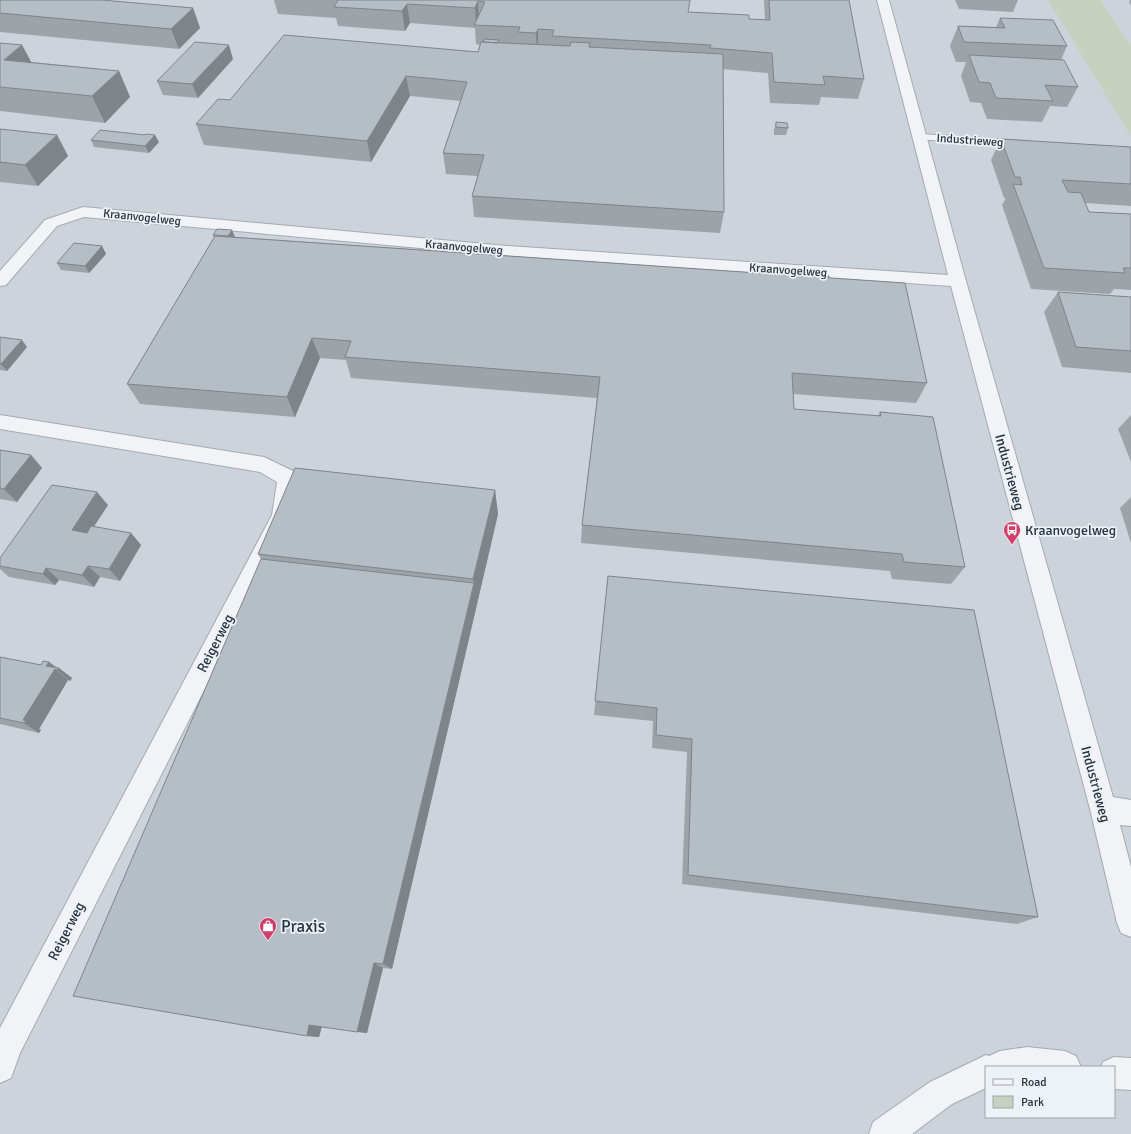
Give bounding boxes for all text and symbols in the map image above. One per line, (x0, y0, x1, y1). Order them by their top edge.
street label: Industrieweg (936, 131, 1004, 150)
street label: Kraanvogelweg (102, 206, 182, 229)
street label: Kraanvogelweg (424, 237, 504, 258)
street label: Kraanvogelweg (748, 260, 827, 281)
street label: Industrieweg (991, 432, 1028, 512)
bus stop icon: Kraanvogelweg (1002, 520, 1022, 545)
place label: Kraanvogelweg (1025, 522, 1116, 539)
street label: Reigerweg (194, 611, 237, 675)
street label: Industrieweg (1077, 744, 1114, 824)
street label: Reigerweg (45, 899, 88, 963)
shop icon: Praxis (258, 916, 278, 941)
place label: Praxis (281, 916, 325, 937)
legend (985, 1066, 1115, 1118)
text: Road (1021, 1075, 1047, 1090)
text: Park (1021, 1095, 1044, 1110)

